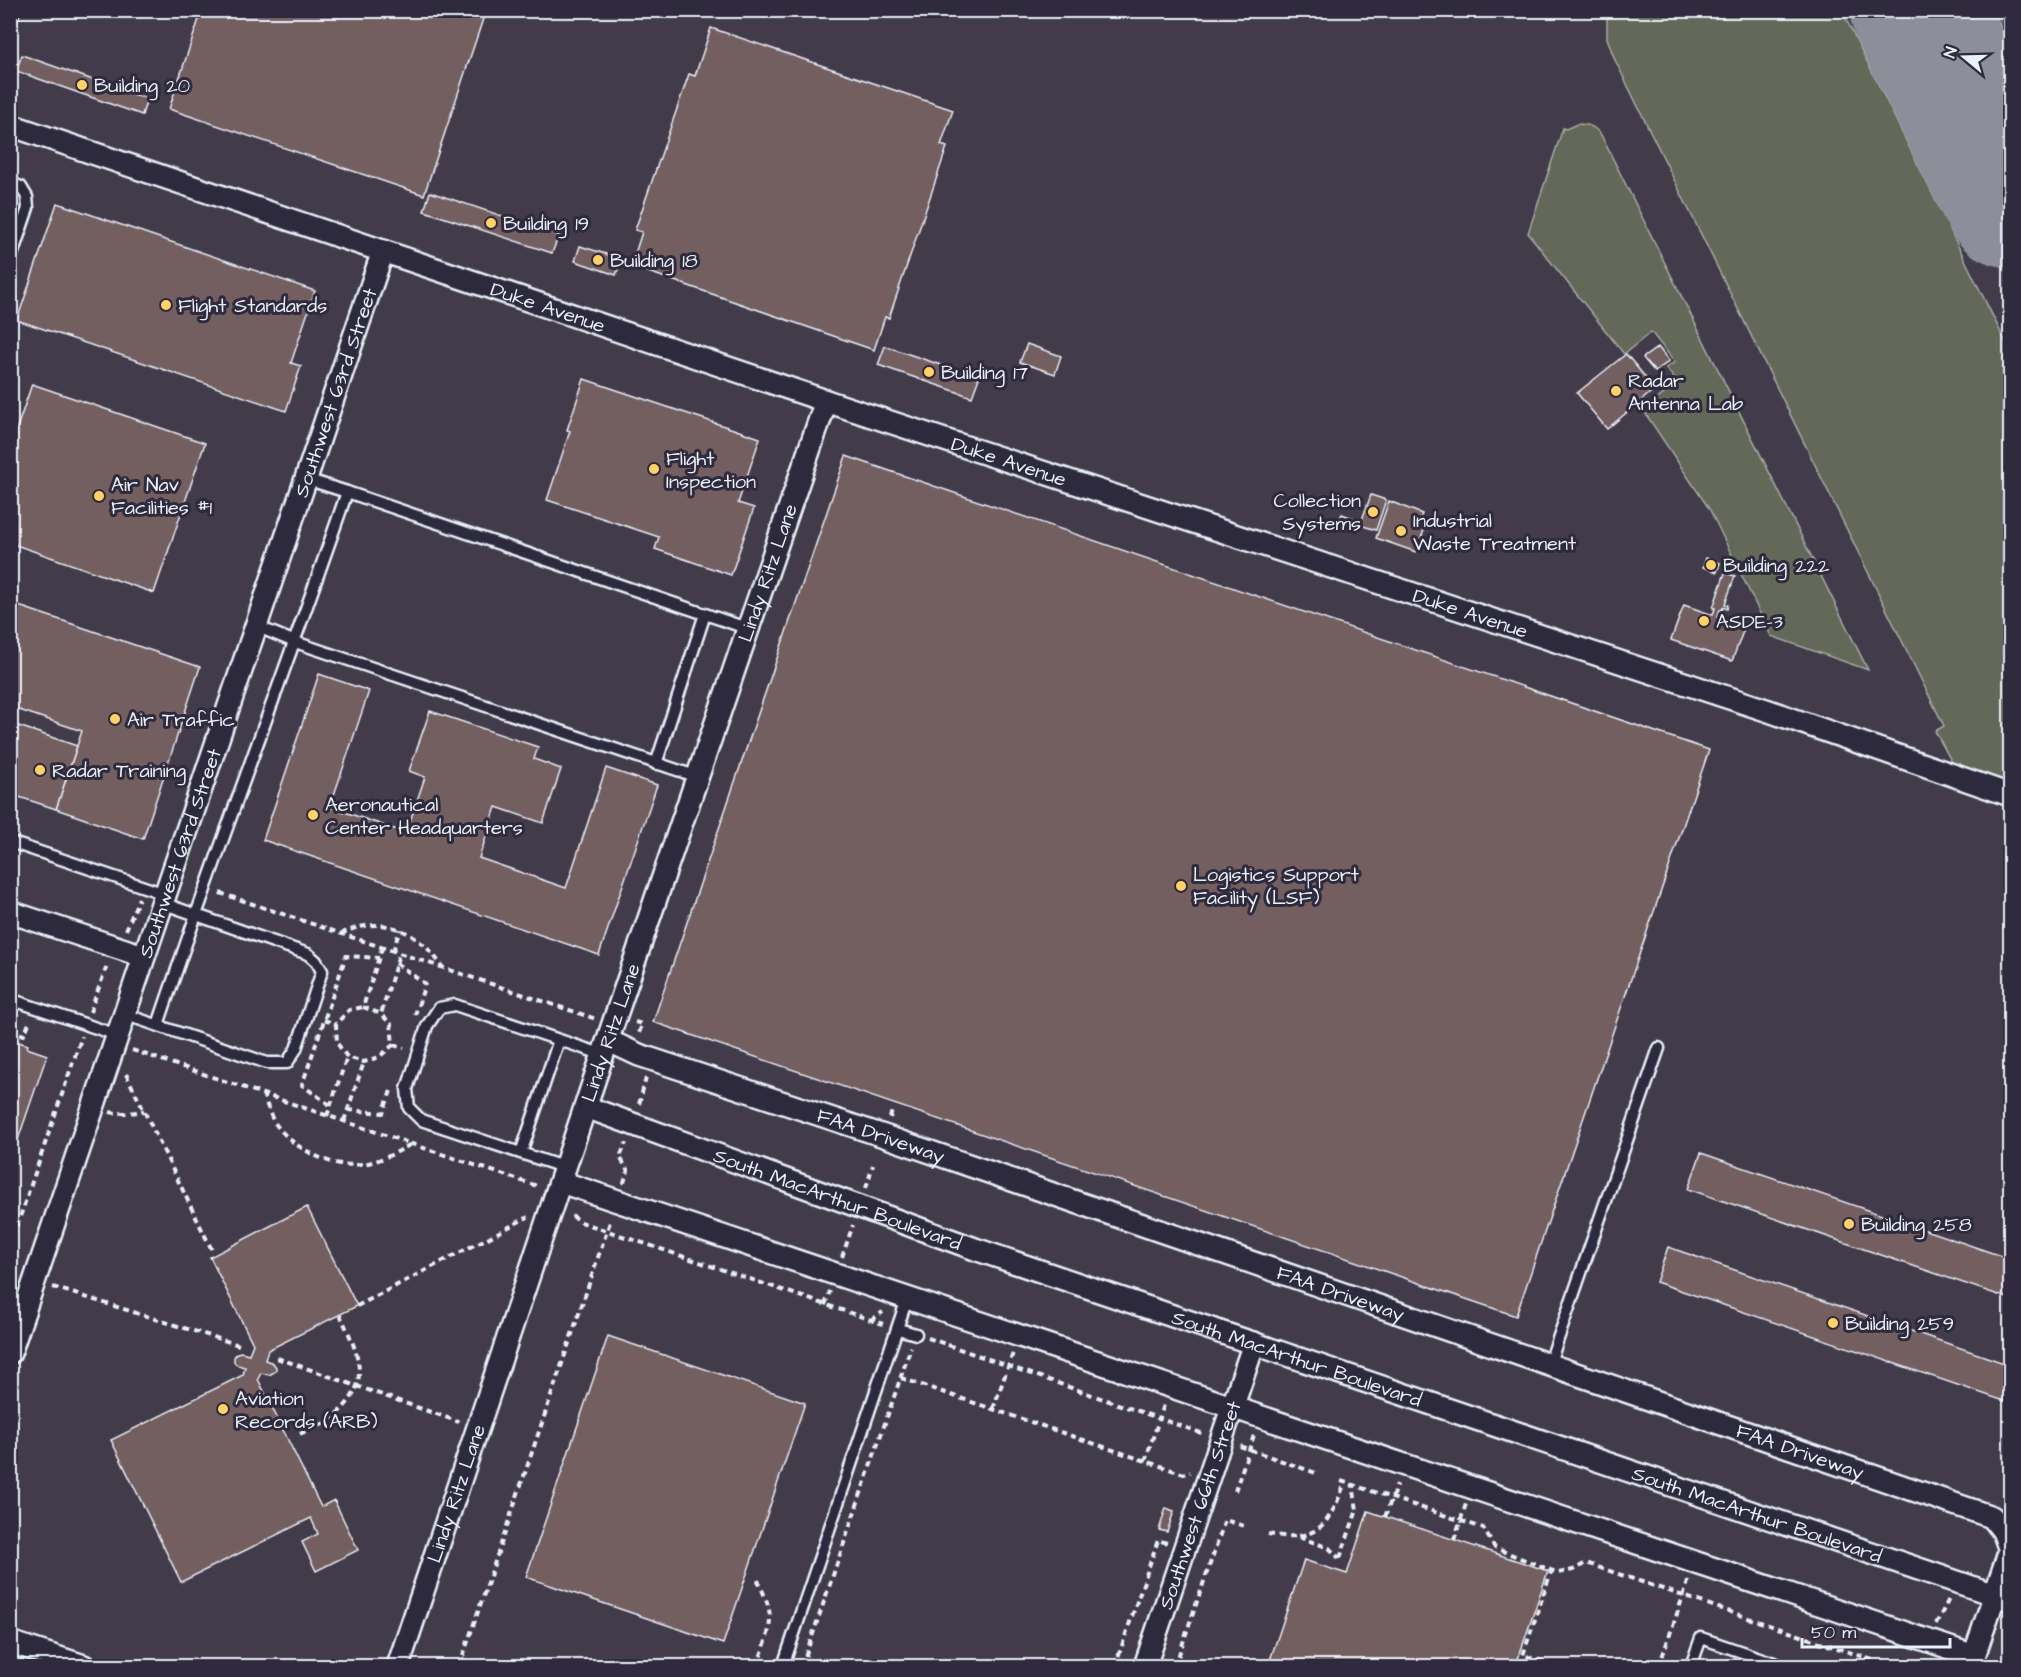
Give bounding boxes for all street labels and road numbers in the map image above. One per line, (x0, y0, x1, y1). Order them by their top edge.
street label: Duke Avenue (487, 276, 609, 340)
street label: Southwest 63rd Street (288, 285, 384, 501)
street label: Duke Avenue (948, 430, 1070, 494)
street label: Lindy Ritz Lane (732, 500, 805, 646)
street label: Duke Avenue (1409, 582, 1532, 646)
street label: Southwest 63rd Street (132, 745, 229, 962)
street label: Lindy Ritz Lane (575, 960, 648, 1106)
street label: FAA Driveway (813, 1102, 948, 1172)
street label: South MacArthur Boulevard (709, 1142, 965, 1258)
street label: FAA Driveway (1273, 1259, 1408, 1330)
street label: South MacArthur Boulevard (1168, 1304, 1425, 1414)
street label: Southwest 66th Street (1152, 1397, 1248, 1613)
street label: FAA Driveway (1732, 1417, 1867, 1488)
street label: Lindy Ritz Lane (421, 1421, 493, 1567)
street label: South MacArthur Boulevard (1628, 1460, 1885, 1571)

